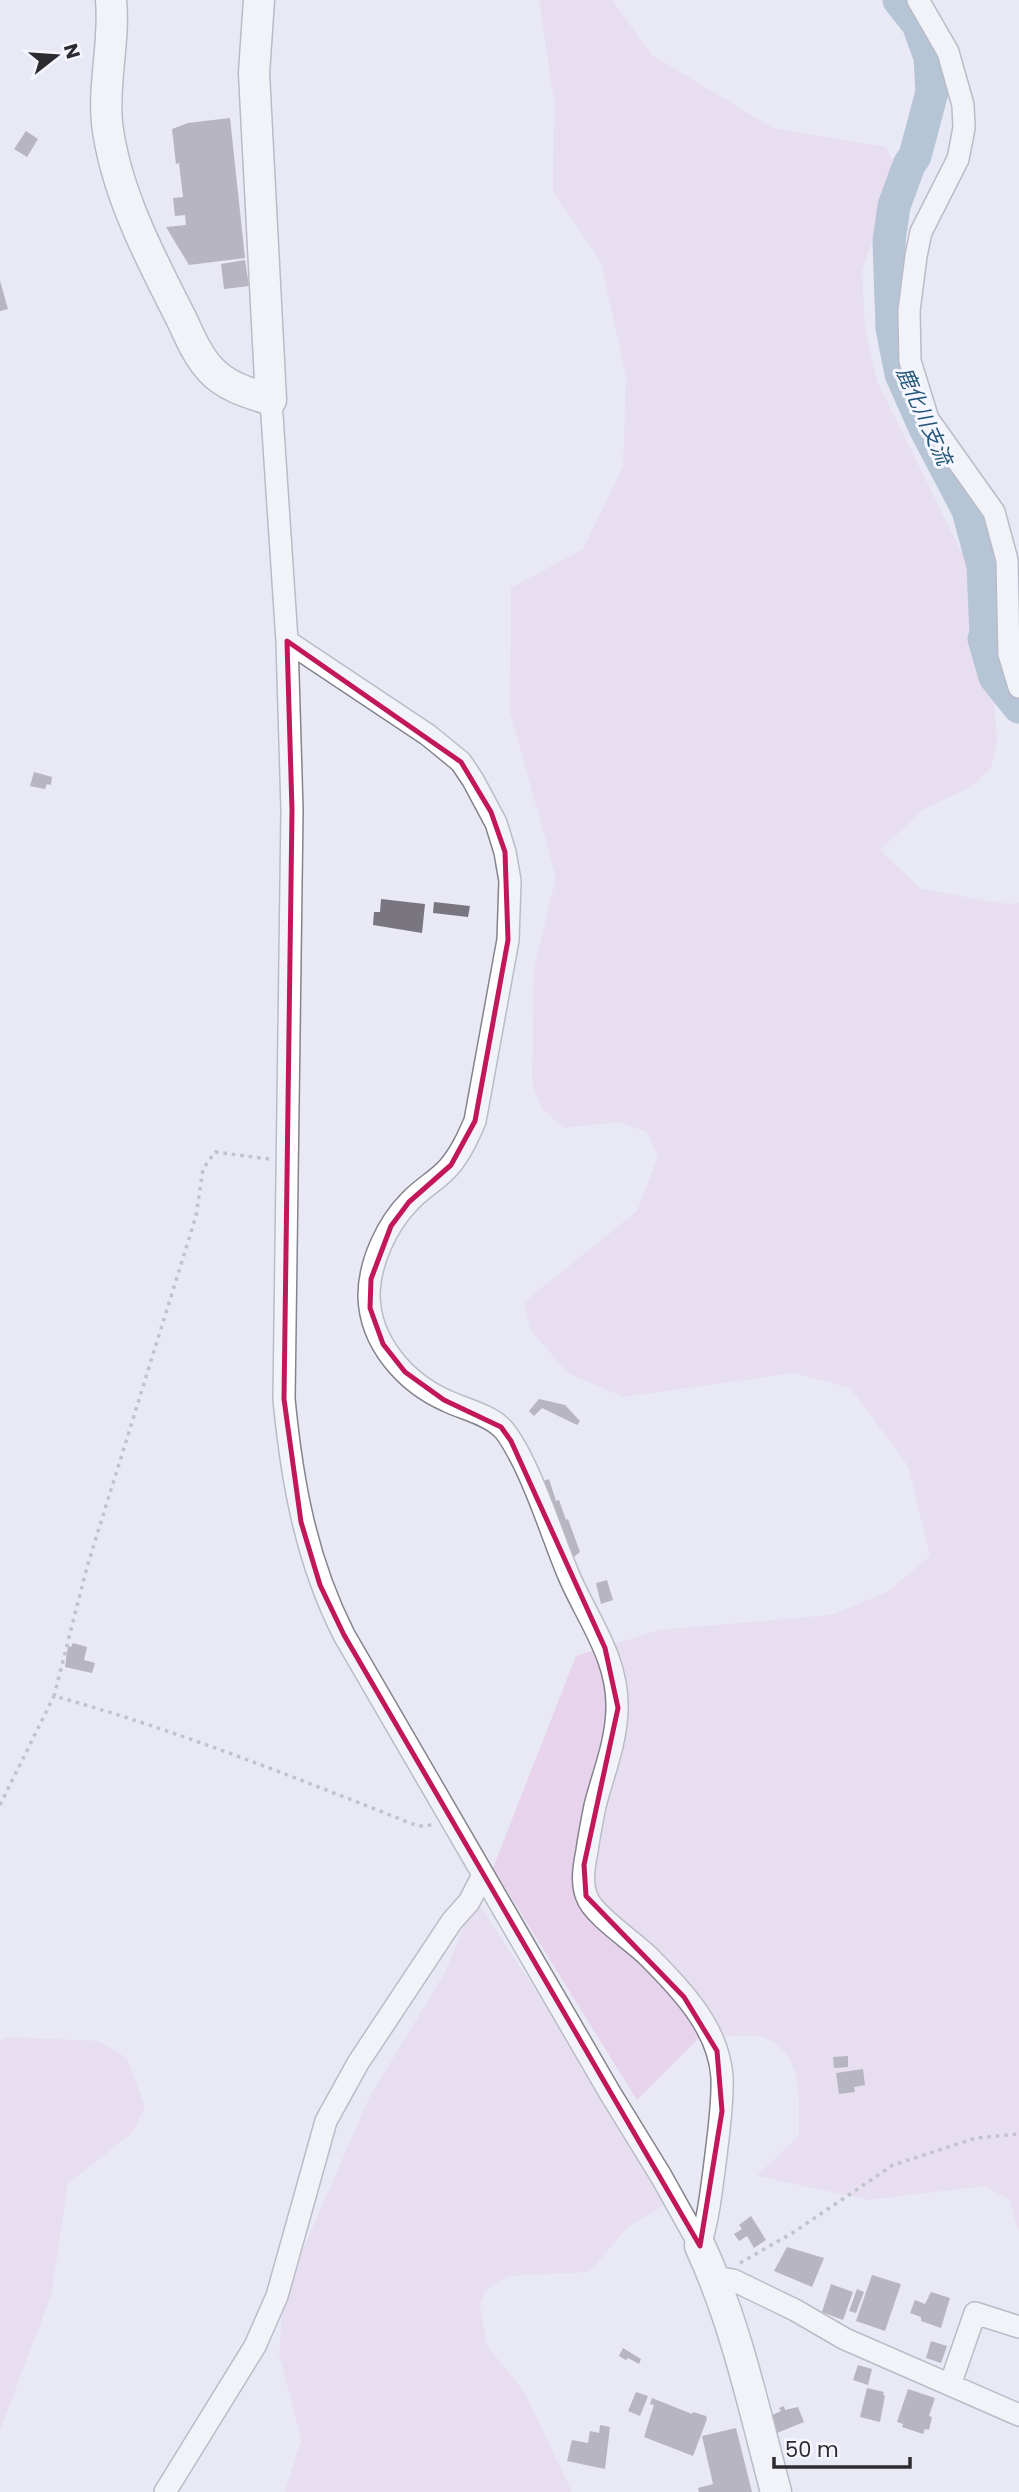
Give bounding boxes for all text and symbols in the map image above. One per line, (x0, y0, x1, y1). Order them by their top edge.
north arrow (21, 21, 91, 91)
text: N (57, 40, 87, 62)
water label: 鹿化川支流 (890, 362, 960, 472)
scale bar (774, 2426, 911, 2470)
text: 50 m (785, 2435, 839, 2464)

